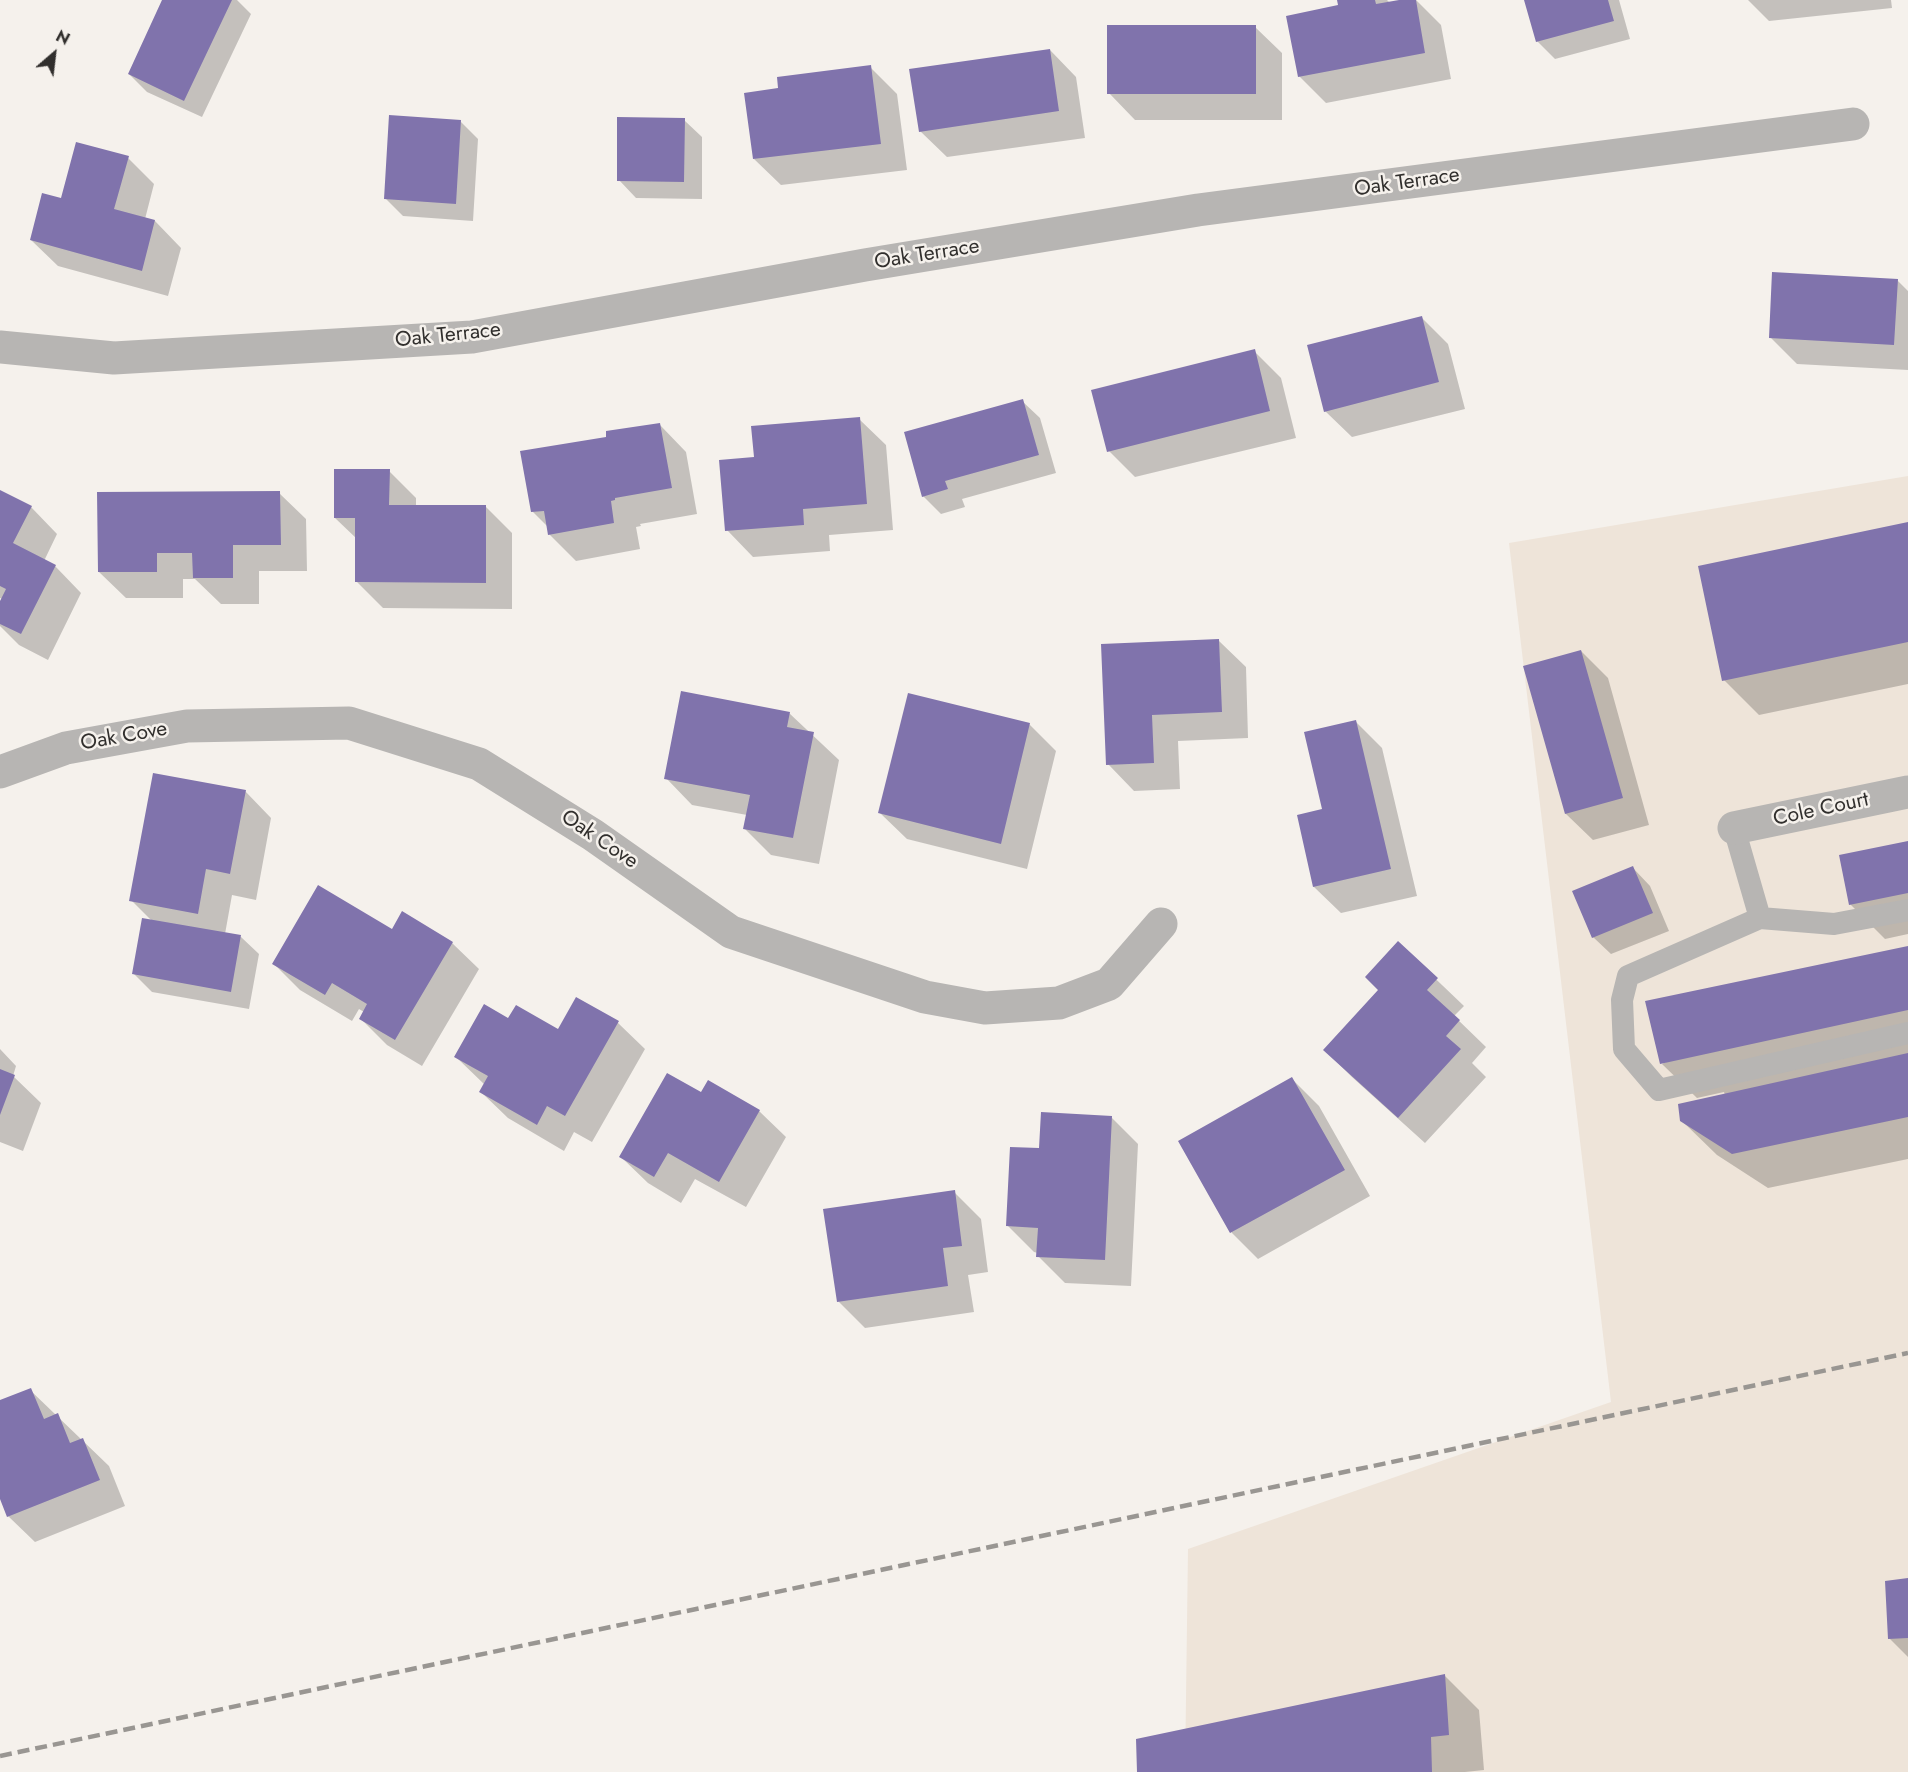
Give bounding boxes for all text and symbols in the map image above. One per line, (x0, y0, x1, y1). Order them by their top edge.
north arrow (24, 24, 84, 84)
text: N (52, 25, 74, 51)
street label: Oak Terrace (1353, 163, 1461, 203)
street label: Oak Terrace (873, 234, 981, 276)
street label: Oak Terrace (394, 318, 502, 354)
street label: Oak Cove (79, 717, 169, 757)
street label: Cole Court (1771, 788, 1871, 832)
street label: Oak Cove (556, 805, 642, 875)

